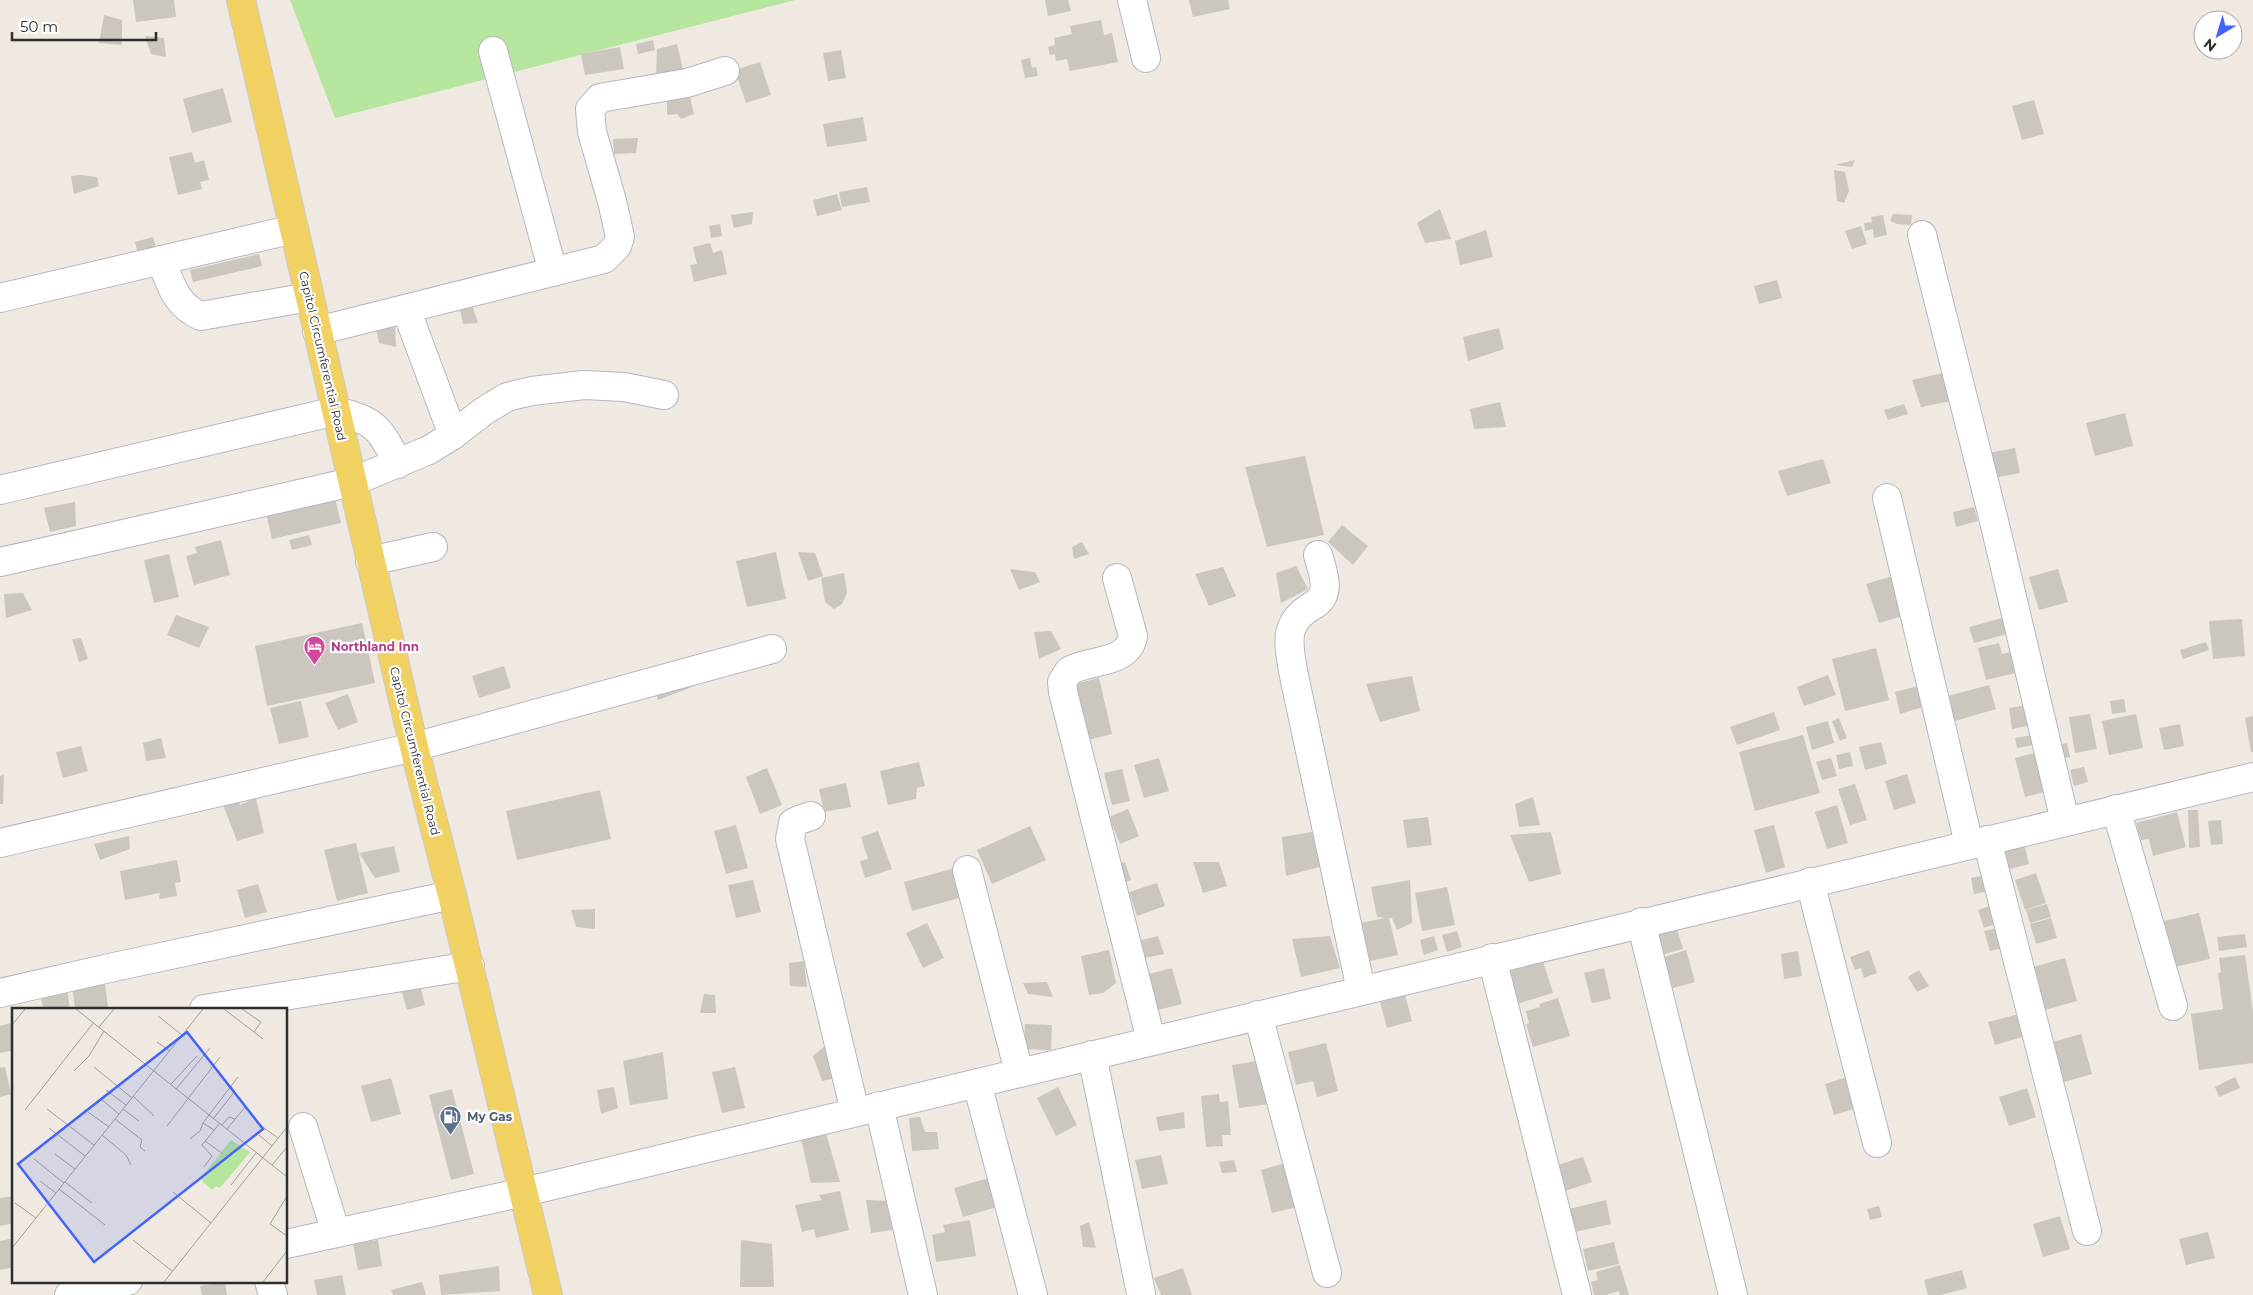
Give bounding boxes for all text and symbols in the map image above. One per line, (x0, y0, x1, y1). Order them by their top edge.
scale bar (12, 10, 156, 42)
north arrow (2193, 10, 2243, 60)
text: 50 m (20, 17, 58, 36)
text: N (2200, 35, 2220, 56)
street label: Capitol Circumferential Road (296, 270, 350, 442)
hotel icon: Northland Inn (303, 634, 327, 665)
place label: Northland Inn (331, 639, 419, 654)
street label: Capitol Circumferential Road (387, 665, 443, 837)
inset map (12, 1008, 288, 1282)
fuel station icon: My Gas (439, 1104, 463, 1135)
place label: My Gas (467, 1109, 513, 1124)

